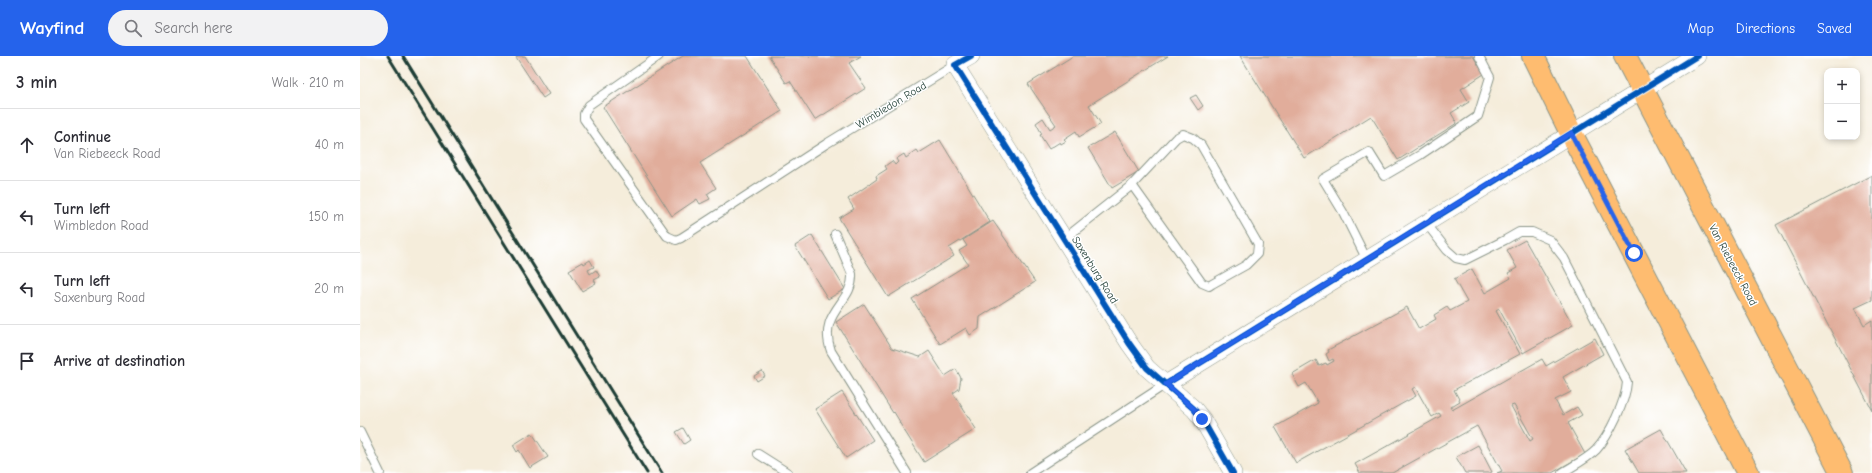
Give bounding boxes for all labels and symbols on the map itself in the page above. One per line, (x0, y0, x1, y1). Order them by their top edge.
street label: Wimbledon Road (853, 79, 929, 131)
street label: Van Riebeeck Road (1706, 222, 1760, 308)
street label: Saxenburg Road (1069, 234, 1121, 306)
route start (1625, 244, 1643, 262)
route end (1193, 410, 1211, 428)

